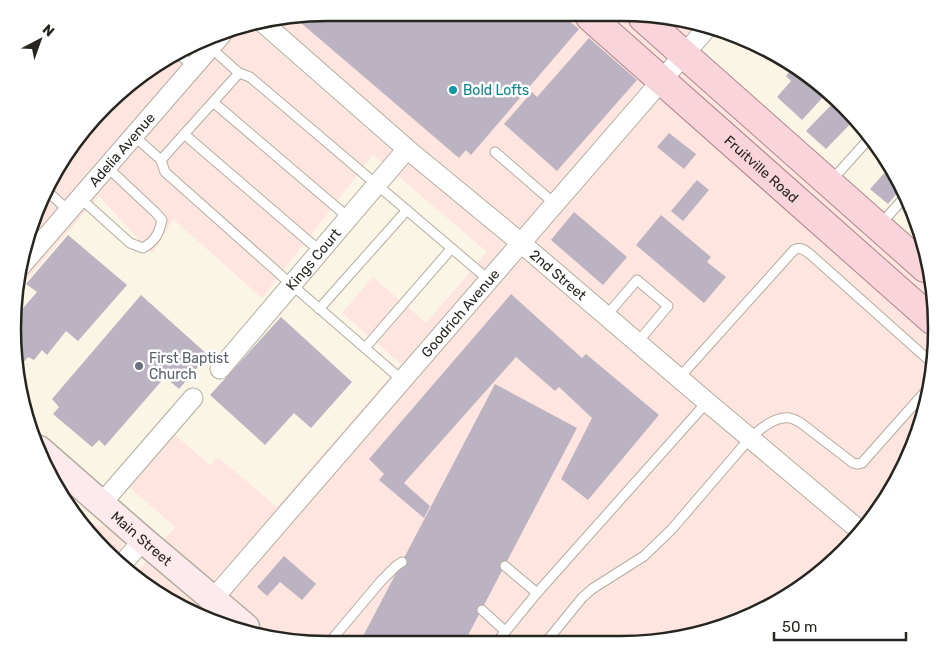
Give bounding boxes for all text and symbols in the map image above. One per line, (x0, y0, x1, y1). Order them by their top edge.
north arrow (15, 15, 65, 65)
text: N (39, 21, 58, 40)
place label: Bold Lofts (463, 82, 529, 99)
marker: Bold Lofts (447, 84, 459, 96)
street label: Adelia Avenue (86, 109, 159, 190)
street label: Fruitville Road (721, 132, 802, 206)
street label: Kings Court (283, 225, 345, 294)
street label: 2nd Street (526, 246, 590, 304)
street label: Goodrich Avenue (418, 266, 504, 361)
place label: First Baptist Church (149, 350, 229, 383)
marker: First Baptist Church (133, 360, 145, 372)
street label: Main Street (107, 508, 175, 570)
scale bar (774, 610, 906, 642)
text: 50 m (782, 618, 817, 636)

